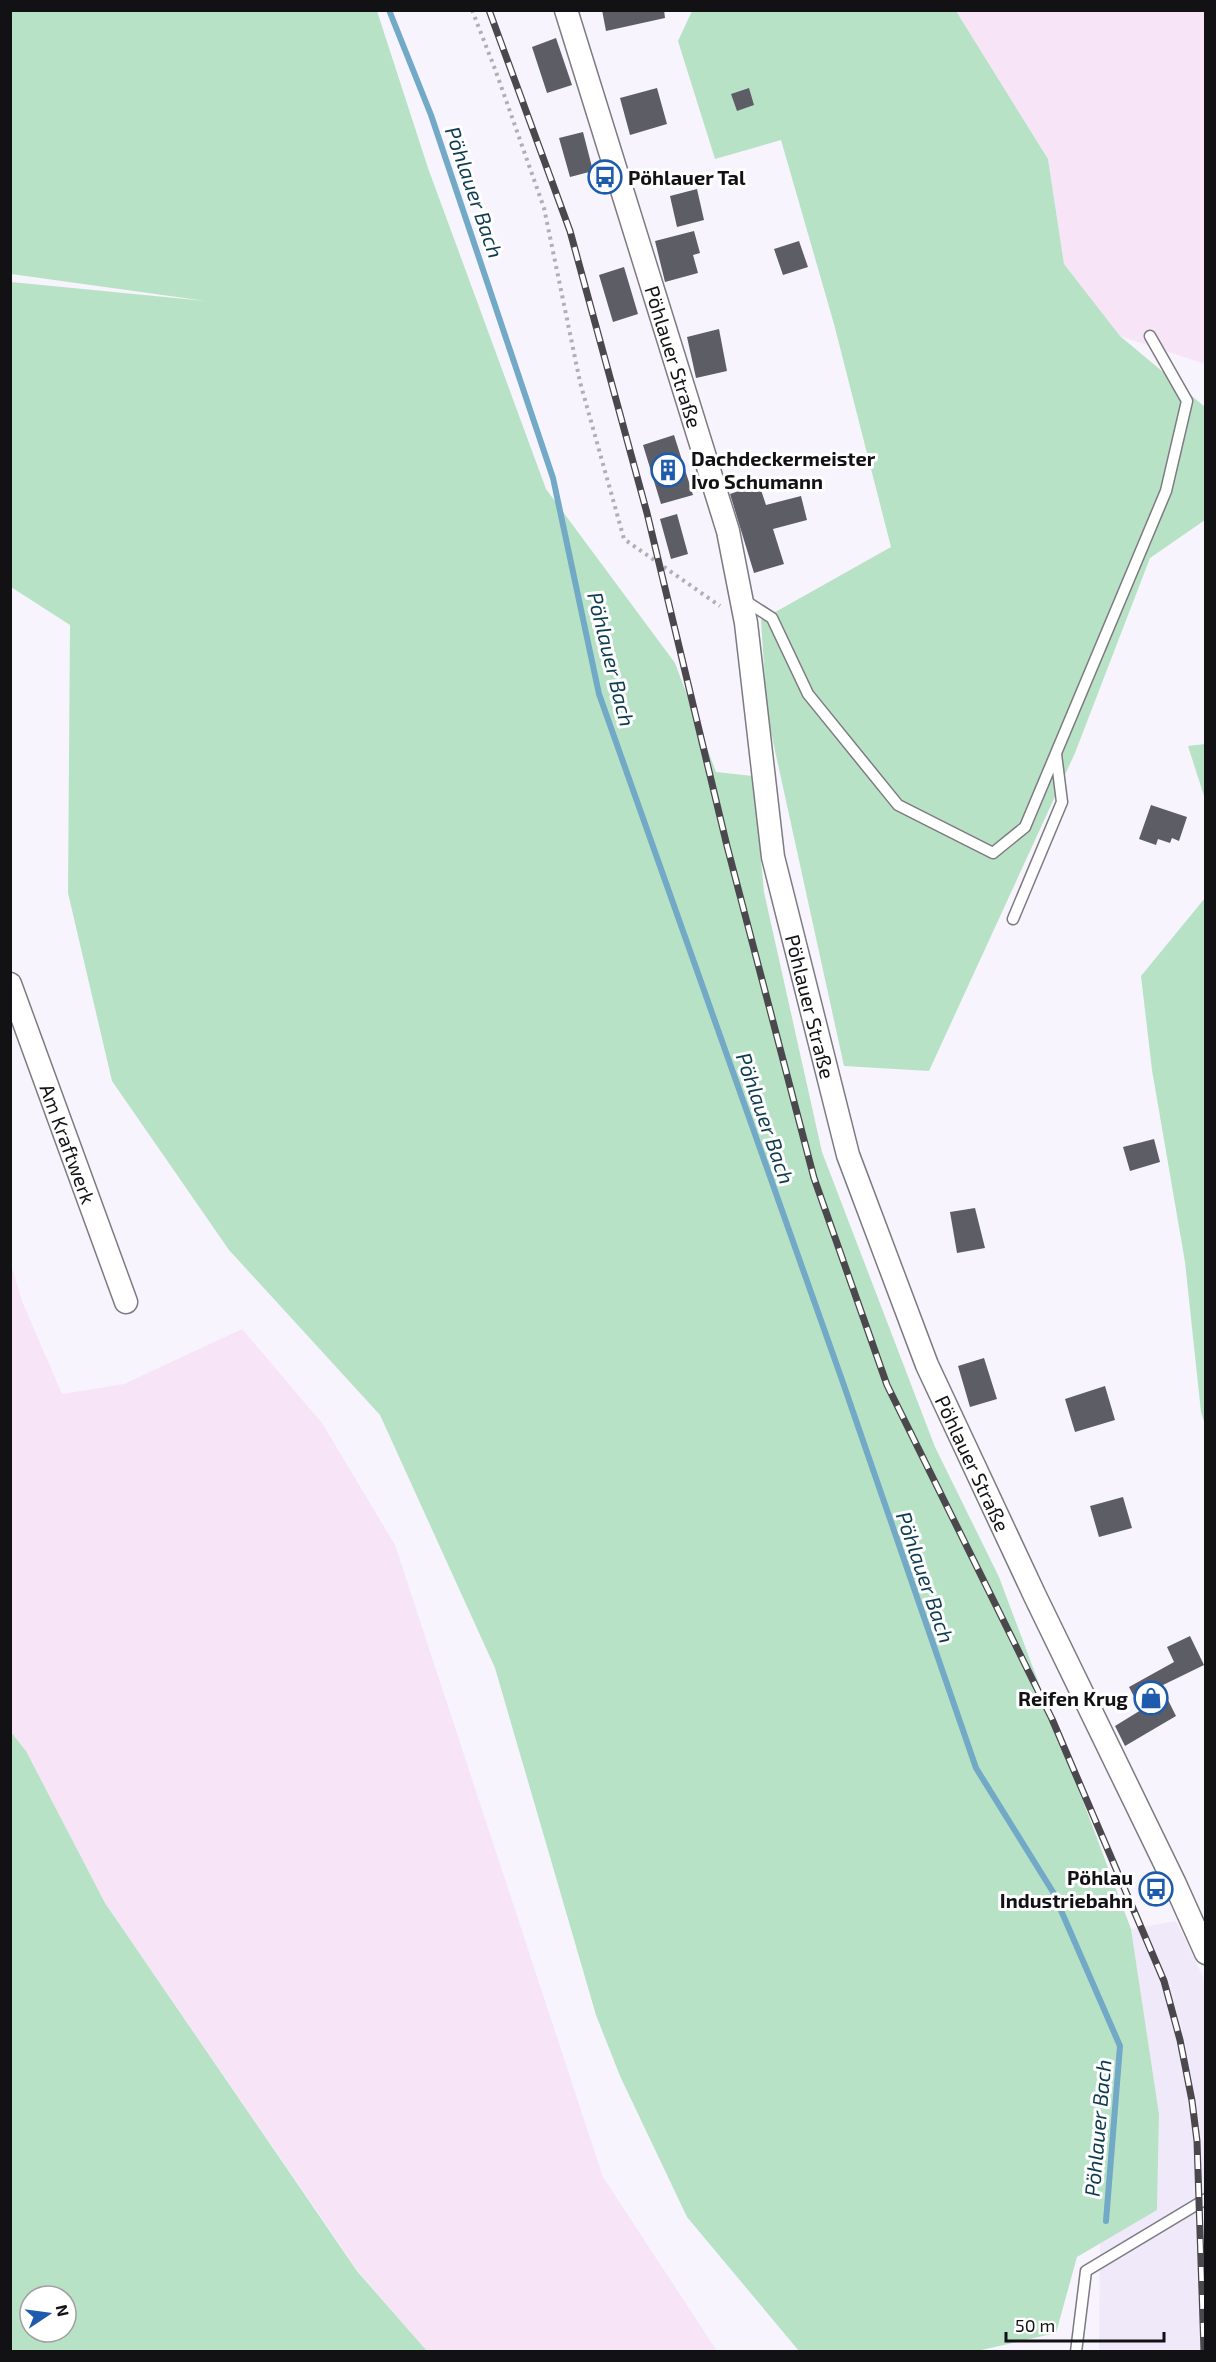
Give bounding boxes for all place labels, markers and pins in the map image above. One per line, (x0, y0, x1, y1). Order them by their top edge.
bus stop icon: Pöhlauer Tal (587, 159, 623, 195)
place label: Pöhlauer Tal (628, 165, 746, 189)
place label: Dachdeckermeister Ivo Schumann (691, 446, 876, 493)
building icon: Dachdeckermeister Ivo Schumann (650, 452, 686, 488)
shop icon: Reifen Krug (1133, 1680, 1169, 1716)
place label: Reifen Krug (1018, 1686, 1128, 1710)
place label: Pöhlau Industriebahn (1000, 1865, 1133, 1912)
bus stop icon: Pöhlau Industriebahn (1138, 1871, 1174, 1907)

